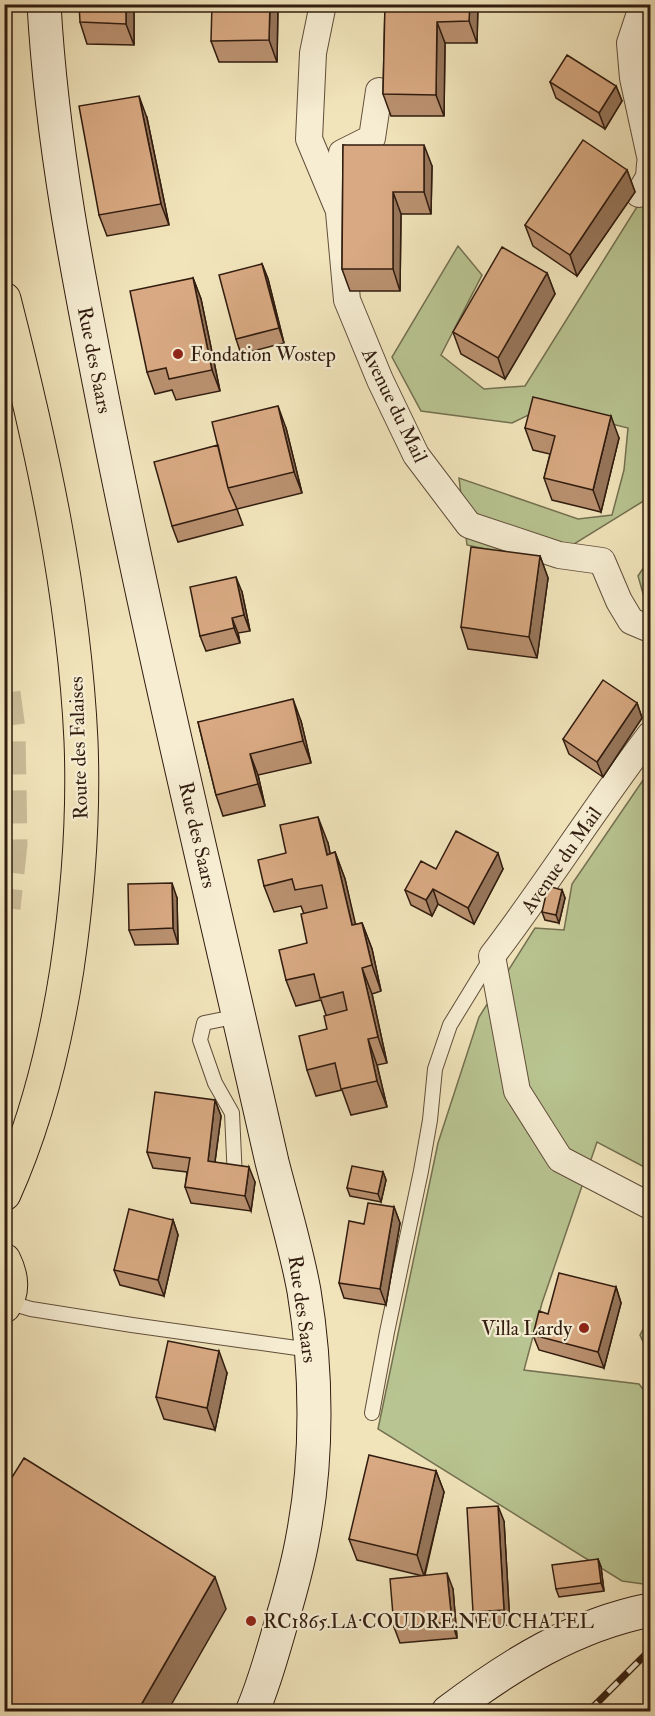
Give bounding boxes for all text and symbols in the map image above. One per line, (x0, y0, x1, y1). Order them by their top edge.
street label: Rue des Saars (72, 305, 117, 416)
place label: Fondation Wostep (190, 342, 336, 368)
street label: Avenue du Mail (356, 343, 433, 467)
marker: Fondation Wostep (171, 347, 185, 361)
street label: Route des Falaises (64, 676, 93, 820)
street label: Rue des Saars (173, 780, 222, 891)
street label: Avenue du Mail (515, 802, 607, 919)
street label: Rue des Saars (283, 1254, 322, 1365)
place label: Villa Lardy (481, 1316, 573, 1341)
marker: Villa Lardy (577, 1321, 591, 1335)
place label: RC1865.LA·COUDRE.NEUCHATEL (263, 1609, 595, 1634)
marker: RC1865.LA·COUDRE.NEUCHATEL (244, 1614, 258, 1628)

